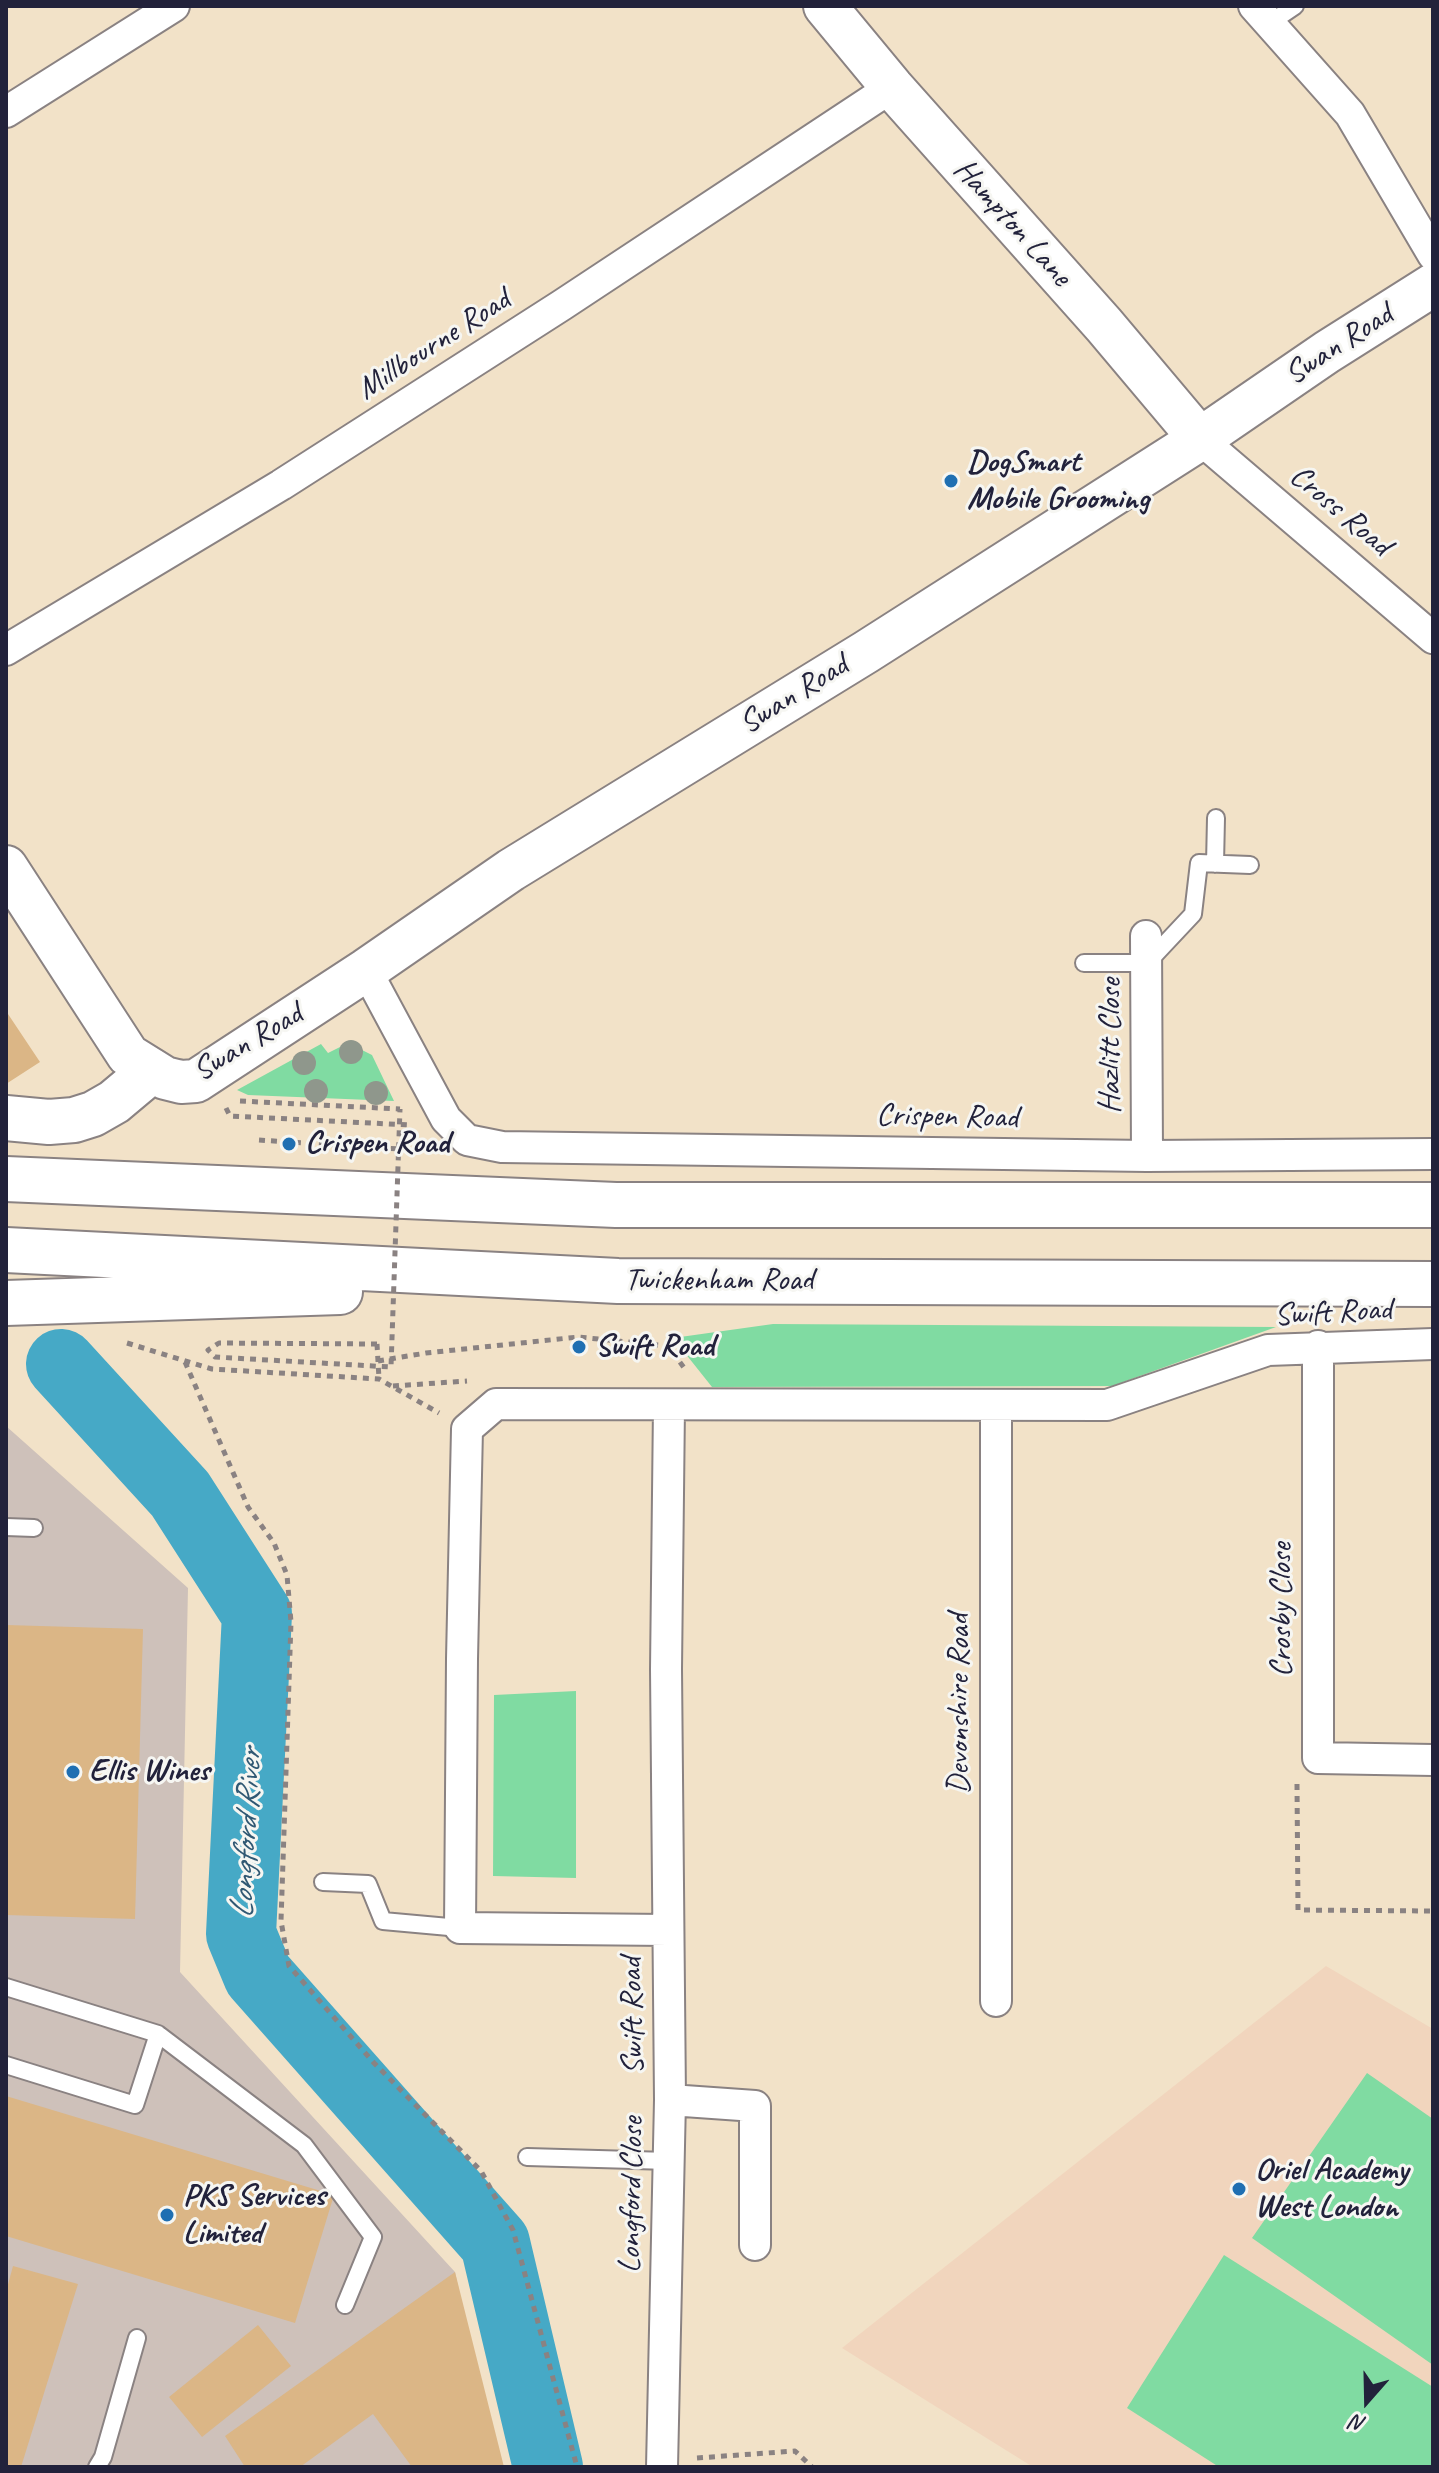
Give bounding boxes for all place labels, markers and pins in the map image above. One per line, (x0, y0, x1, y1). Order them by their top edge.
place label: DogSmart Mobile Grooming (967, 444, 1149, 519)
marker: DogSmart Mobile Grooming (942, 472, 960, 490)
place label: Crispen Road (305, 1125, 449, 1163)
marker: Crispen Road (280, 1135, 298, 1153)
place label: Swift Road (595, 1328, 714, 1366)
marker: Swift Road (570, 1338, 588, 1356)
place label: Ellis Wines (89, 1753, 210, 1791)
marker: Ellis Wines (64, 1763, 82, 1781)
place label: Oriel Academy West London (1255, 2152, 1408, 2227)
place label: PKS Services Limited (183, 2178, 325, 2253)
marker: Oriel Academy West London (1230, 2180, 1248, 2198)
marker: PKS Services Limited (158, 2206, 176, 2224)

